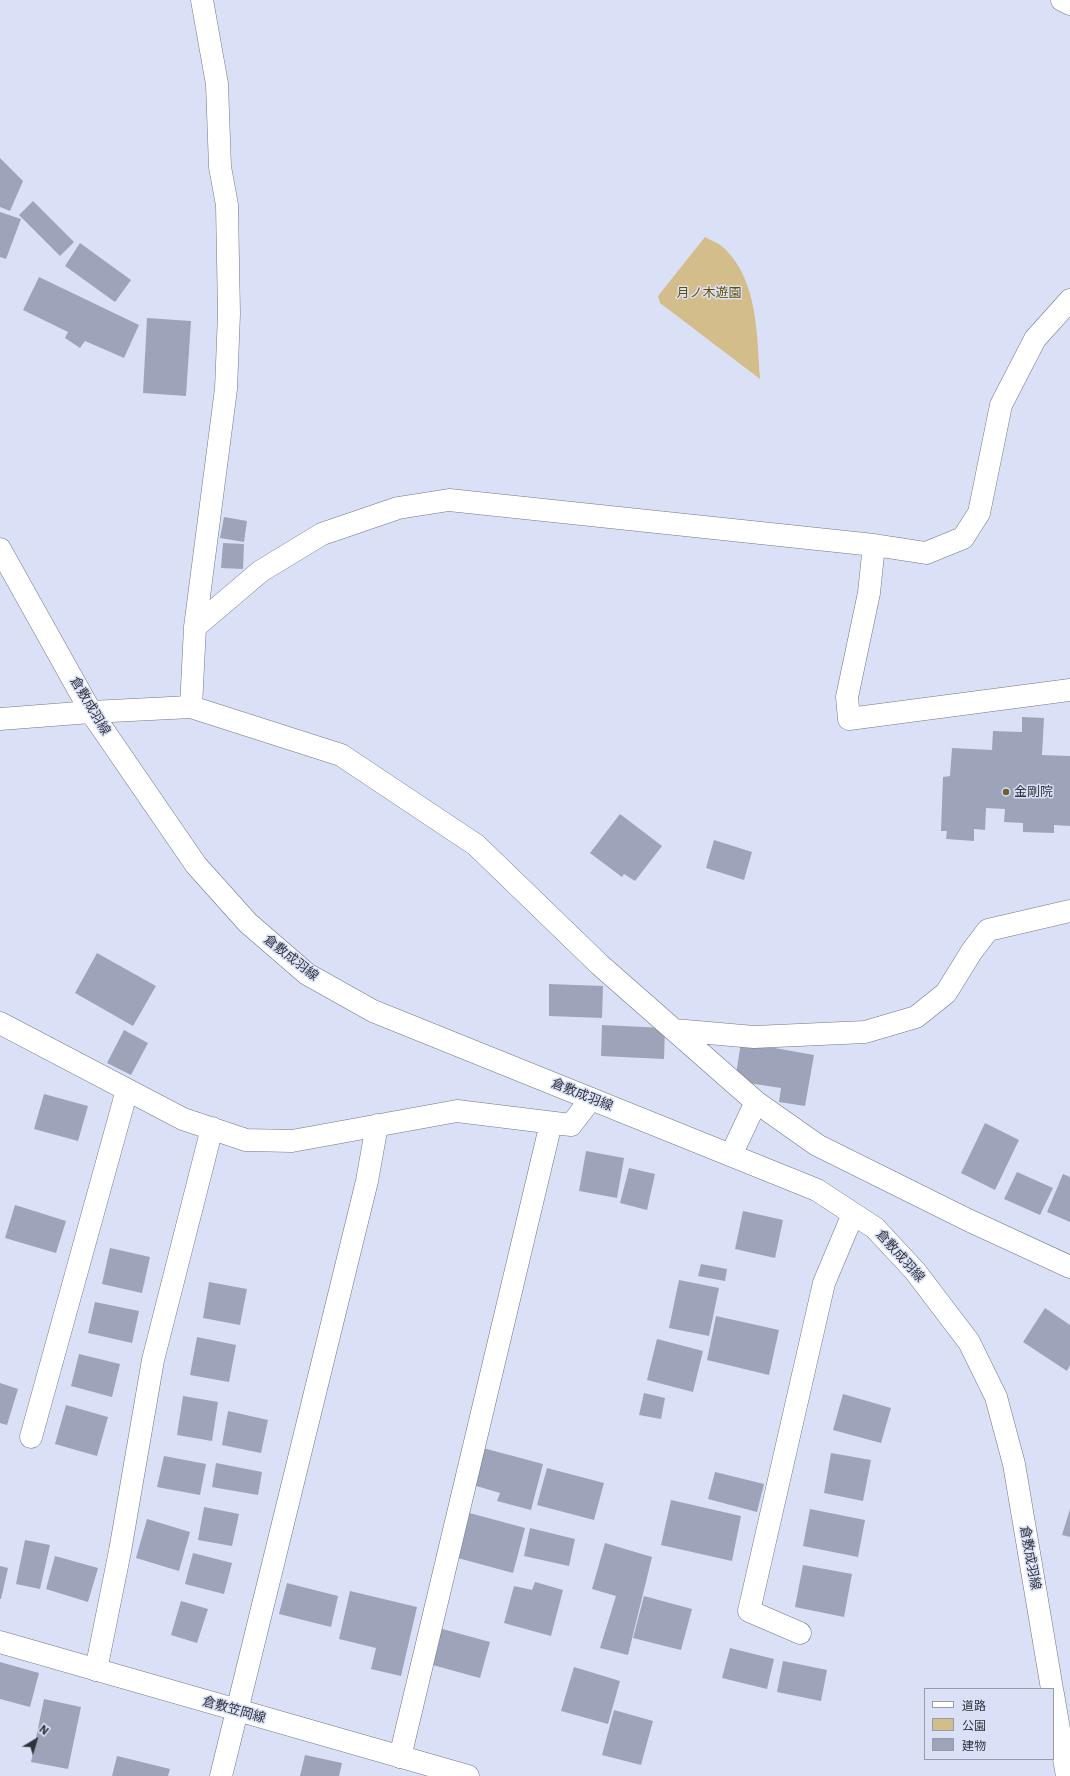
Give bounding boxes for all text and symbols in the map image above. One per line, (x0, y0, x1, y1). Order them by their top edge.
park label: 月ノ木遊園 (677, 285, 741, 301)
street label: 倉敷成羽線 (67, 674, 113, 738)
place label: 金剛院 (1014, 784, 1053, 800)
marker: 金剛院 (1001, 787, 1011, 797)
street label: 倉敷成羽線 (261, 932, 321, 984)
street label: 倉敷成羽線 (549, 1076, 615, 1114)
street label: 倉敷成羽線 (872, 1227, 928, 1285)
street label: 倉敷成羽線 (1017, 1525, 1043, 1591)
legend (924, 1688, 1054, 1760)
street label: 倉敷笠岡線 (201, 1694, 267, 1726)
text: 道路 (962, 1699, 986, 1713)
text: 公園 (962, 1719, 986, 1733)
north arrow (16, 1720, 56, 1760)
text: N (36, 1723, 51, 1738)
text: 建物 (962, 1739, 986, 1753)

